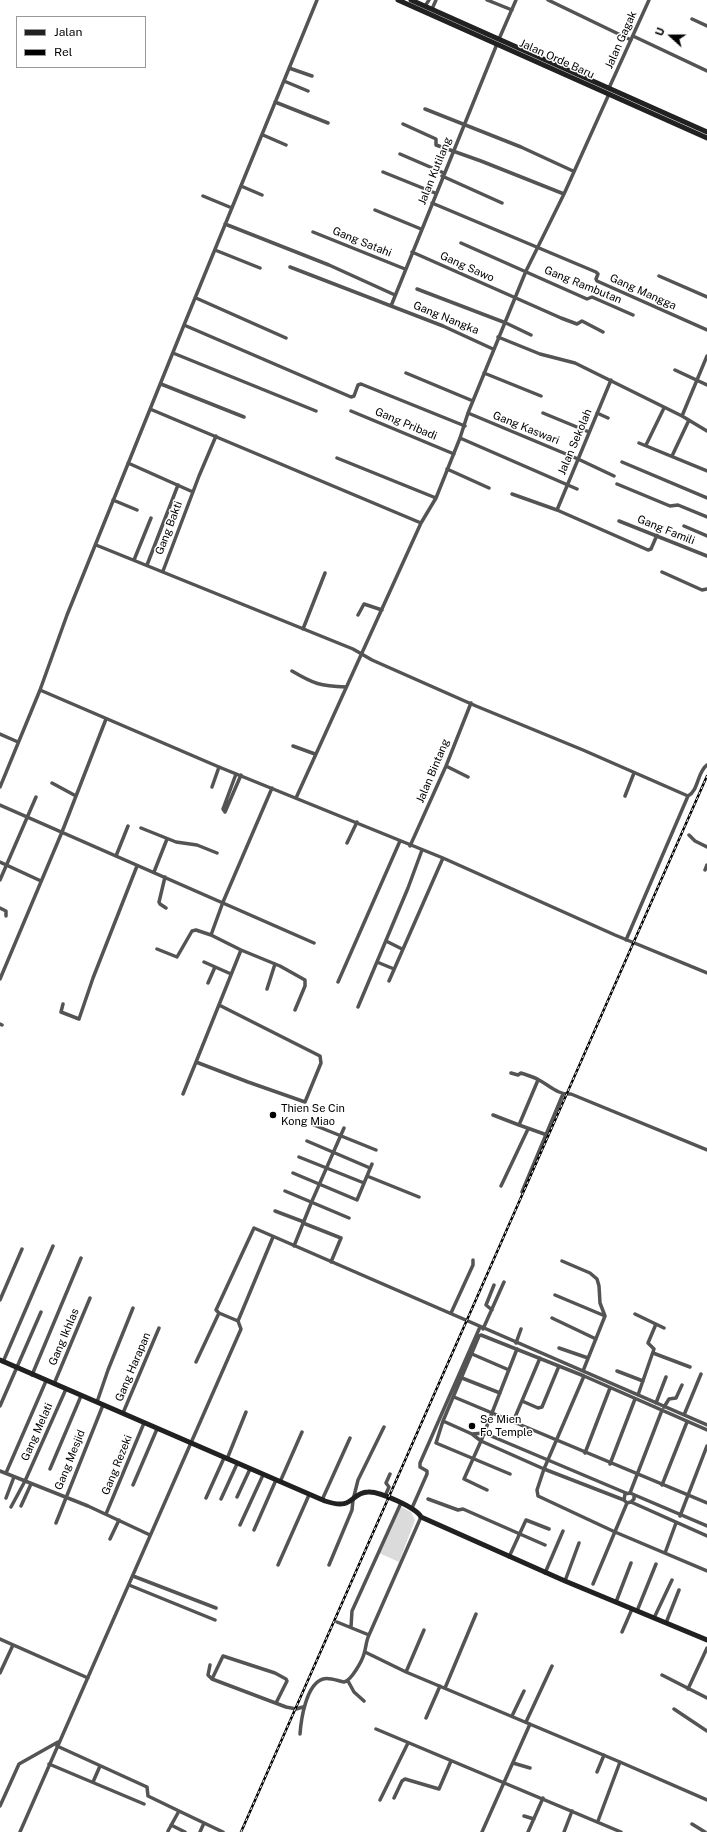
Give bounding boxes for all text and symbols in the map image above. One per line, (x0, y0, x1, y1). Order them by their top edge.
street label: Jalan Gagak (602, 9, 640, 71)
legend (16, 16, 146, 68)
north arrow (651, 16, 691, 56)
text: Jalan (54, 25, 82, 39)
text: U (653, 26, 667, 38)
street label: Jalan Orde Baru (518, 37, 596, 81)
text: Rel (54, 45, 72, 59)
street label: Jalan Kutilang (415, 135, 455, 207)
street label: Gang Satahi (331, 224, 393, 260)
street label: Gang Sawo (438, 249, 496, 285)
street label: Gang Rambutan (542, 263, 624, 307)
street label: Gang Mangga (608, 271, 678, 313)
street label: Gang Nangka (411, 299, 481, 337)
street label: Gang Pribadi (373, 405, 439, 443)
street label: Jalan Sekolah (555, 407, 595, 477)
street label: Gang Kaswari (491, 409, 561, 447)
street label: Gang Bakti (153, 499, 185, 557)
street label: Gang Famili (635, 512, 697, 548)
street label: Jalan Bintang (414, 737, 452, 805)
place label: Thien Se Cin Kong Miao (281, 1102, 345, 1128)
marker: Thien Se Cin Kong Miao (268, 1110, 278, 1120)
street label: Gang Ikhlas (46, 1307, 82, 1367)
street label: Gang Harapan (113, 1331, 153, 1403)
street label: Gang Melati (18, 1401, 56, 1463)
place label: Se Mien Fo Temple (480, 1413, 533, 1439)
marker: Se Mien Fo Temple (467, 1421, 477, 1431)
street label: Gang Mesjid (52, 1428, 88, 1492)
street label: Gang Rezeki (99, 1433, 135, 1497)

